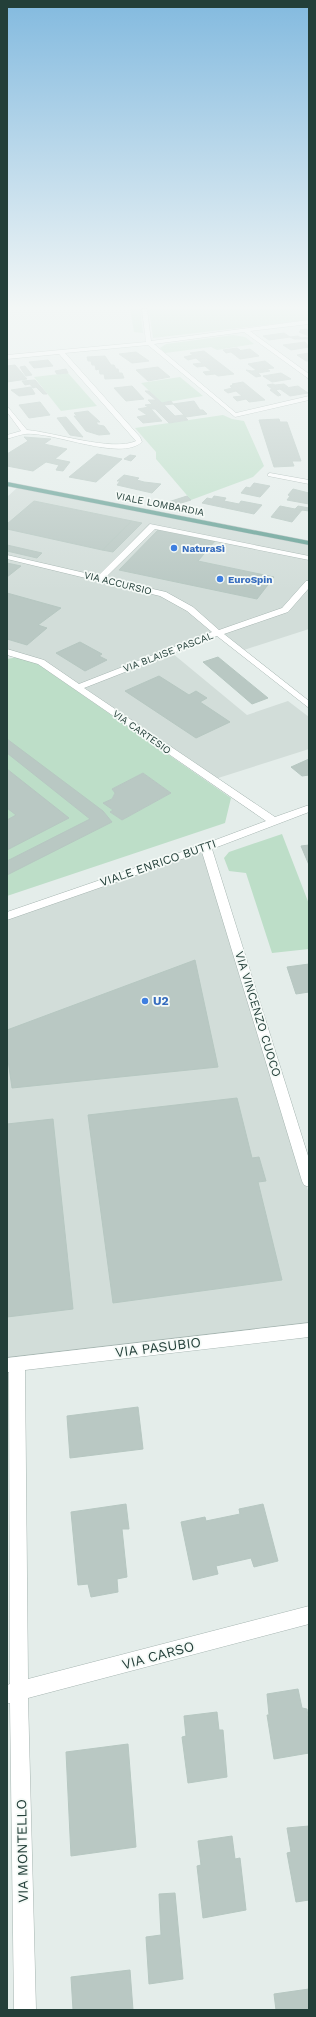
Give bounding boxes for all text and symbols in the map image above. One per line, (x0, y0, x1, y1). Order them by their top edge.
street label: VIALE LOMBARDIA (115, 490, 206, 518)
marker: NaturaSì (169, 543, 179, 553)
place label: NaturaSì (182, 543, 225, 554)
street label: VIA ACCURSIO (83, 569, 153, 597)
marker: EuroSpin (215, 574, 225, 584)
place label: EuroSpin (228, 574, 272, 585)
street label: VIA BLAISE PASCAL (122, 630, 214, 674)
street label: VIA CARTESIO (111, 708, 173, 756)
street label: VIALE ENRICO BUTTI (98, 837, 218, 889)
street label: VIA VINCENZO CUOCO (232, 949, 284, 1079)
place label: U2 (153, 994, 169, 1008)
marker: U2 (140, 996, 150, 1006)
street label: VIA PASUBIO (114, 1334, 202, 1360)
street label: VIA CARSO (120, 1638, 196, 1672)
street label: VIA MONTELLO (13, 1799, 31, 1903)

